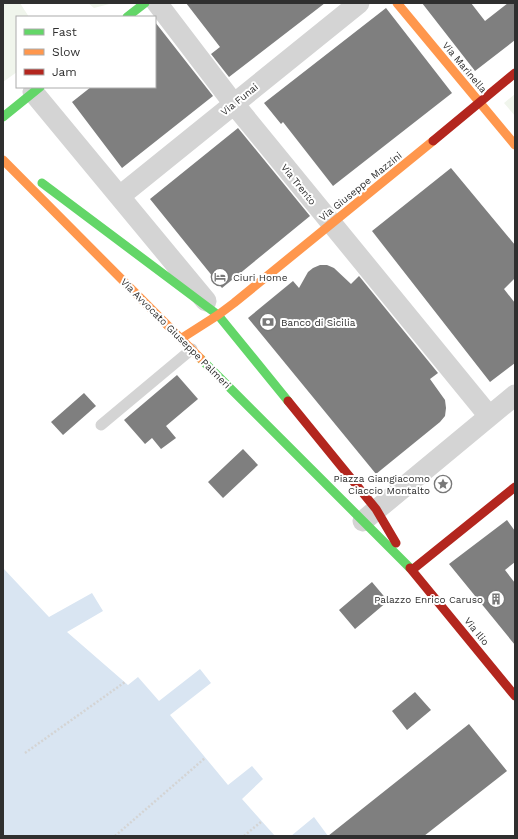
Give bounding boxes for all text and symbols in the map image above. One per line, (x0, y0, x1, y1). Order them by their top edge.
legend (16, 16, 156, 88)
text: Fast (52, 25, 77, 39)
street label: Via Marinella (440, 40, 489, 95)
text: Slow (52, 45, 80, 59)
text: Jam (52, 65, 77, 79)
street label: Via Funai (219, 81, 260, 118)
street label: Via Giuseppe Mazzini (317, 150, 404, 223)
street label: Via Trento (279, 162, 318, 207)
hotel icon: Ciuri Home (210, 267, 230, 287)
place label: Ciuri Home (233, 272, 288, 283)
street label: Via Avvocato Giuseppe Palmeri (119, 276, 233, 390)
bank icon: Banco di Sicilia (258, 312, 278, 332)
place label: Banco di Sicilia (281, 317, 356, 328)
place label: Piazza Giangiacomo Ciaccio Montalto (334, 473, 430, 496)
place icon: Piazza Giangiacomo Ciaccio Montalto (433, 474, 453, 494)
building icon: Palazzo Enrico Caruso (486, 589, 506, 609)
place label: Palazzo Enrico Caruso (374, 594, 483, 605)
street label: Via Ilio (462, 615, 491, 647)

